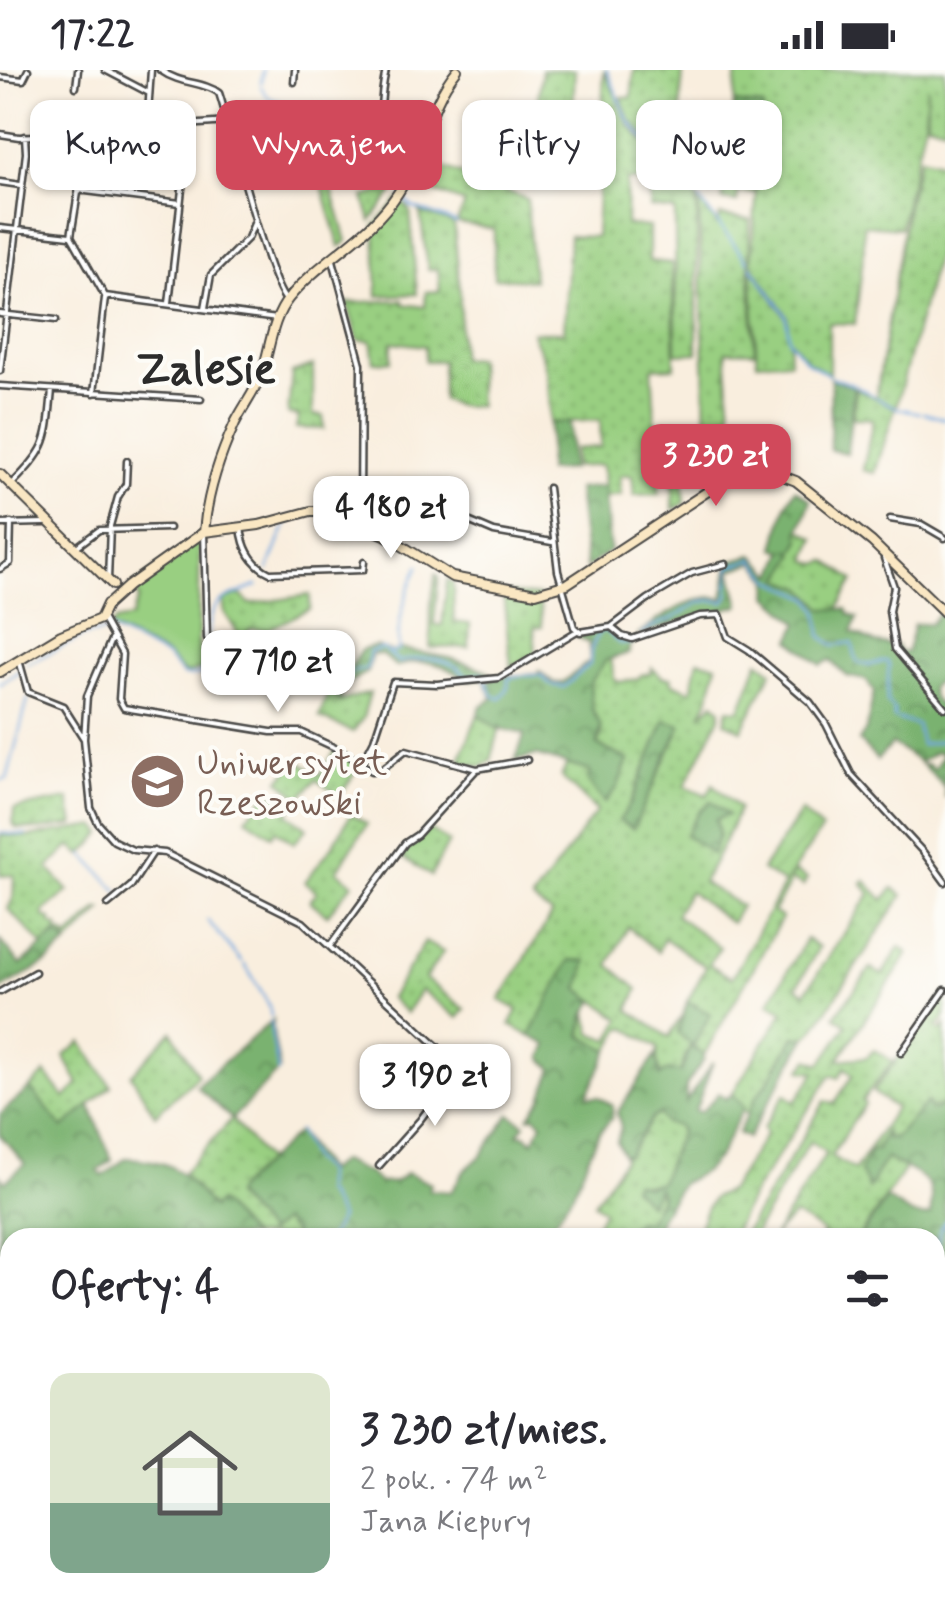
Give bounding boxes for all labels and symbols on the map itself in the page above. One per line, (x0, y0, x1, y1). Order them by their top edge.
district label: Zalesie (136, 341, 276, 400)
pin: 3 230 zł (613, 424, 819, 509)
pin: 4 180 zł (288, 476, 494, 561)
pin: 7 710 zł (175, 630, 381, 715)
place label: Uniwersytet Rzeszowski (197, 741, 388, 827)
school or university icon: Uniwersytet Rzeszowski (128, 752, 188, 812)
pin: 3 190 zł (332, 1044, 538, 1129)

